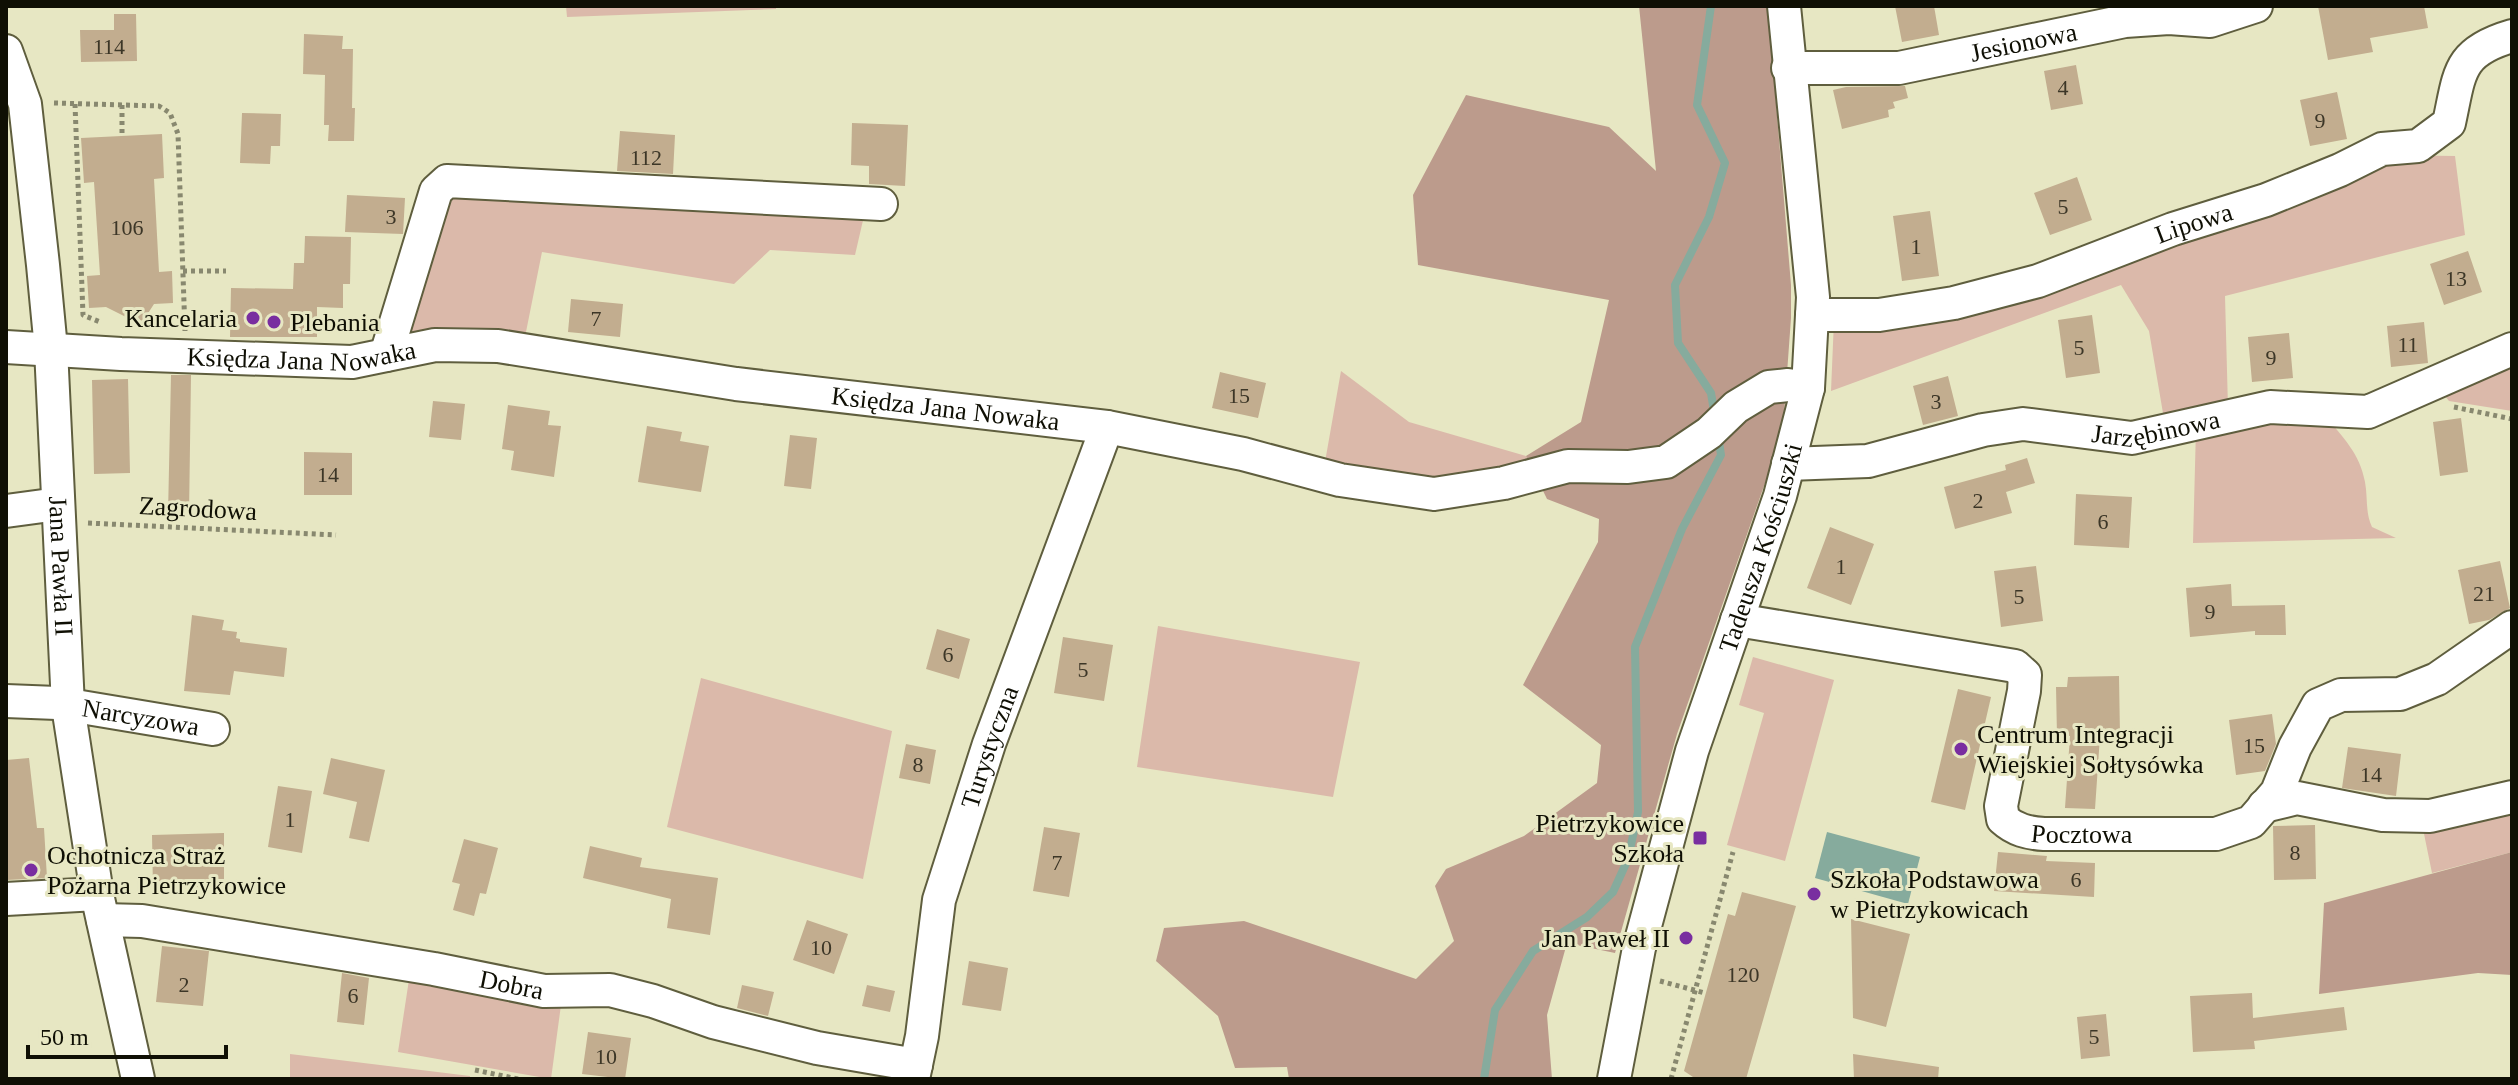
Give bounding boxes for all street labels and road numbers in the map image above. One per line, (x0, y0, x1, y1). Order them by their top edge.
street label: Jesionowa (1967, 17, 2080, 68)
street label: Lipowa (2151, 197, 2236, 250)
street label: Księdza Jana Nowaka (186, 335, 419, 377)
street label: Księdza Jana Nowaka (830, 381, 1062, 436)
street label: Jarzębinowa (2090, 405, 2223, 453)
street label: Tadeusza Kościuszki (1713, 440, 1808, 656)
street label: Zagrodowa (138, 491, 258, 526)
street label: Jana Pawła II (43, 495, 79, 637)
street label: Turystyczna (955, 682, 1025, 812)
street label: Narcyzowa (80, 693, 202, 742)
street label: Pocztowa (2030, 819, 2133, 849)
street label: Dobra (477, 964, 547, 1006)

